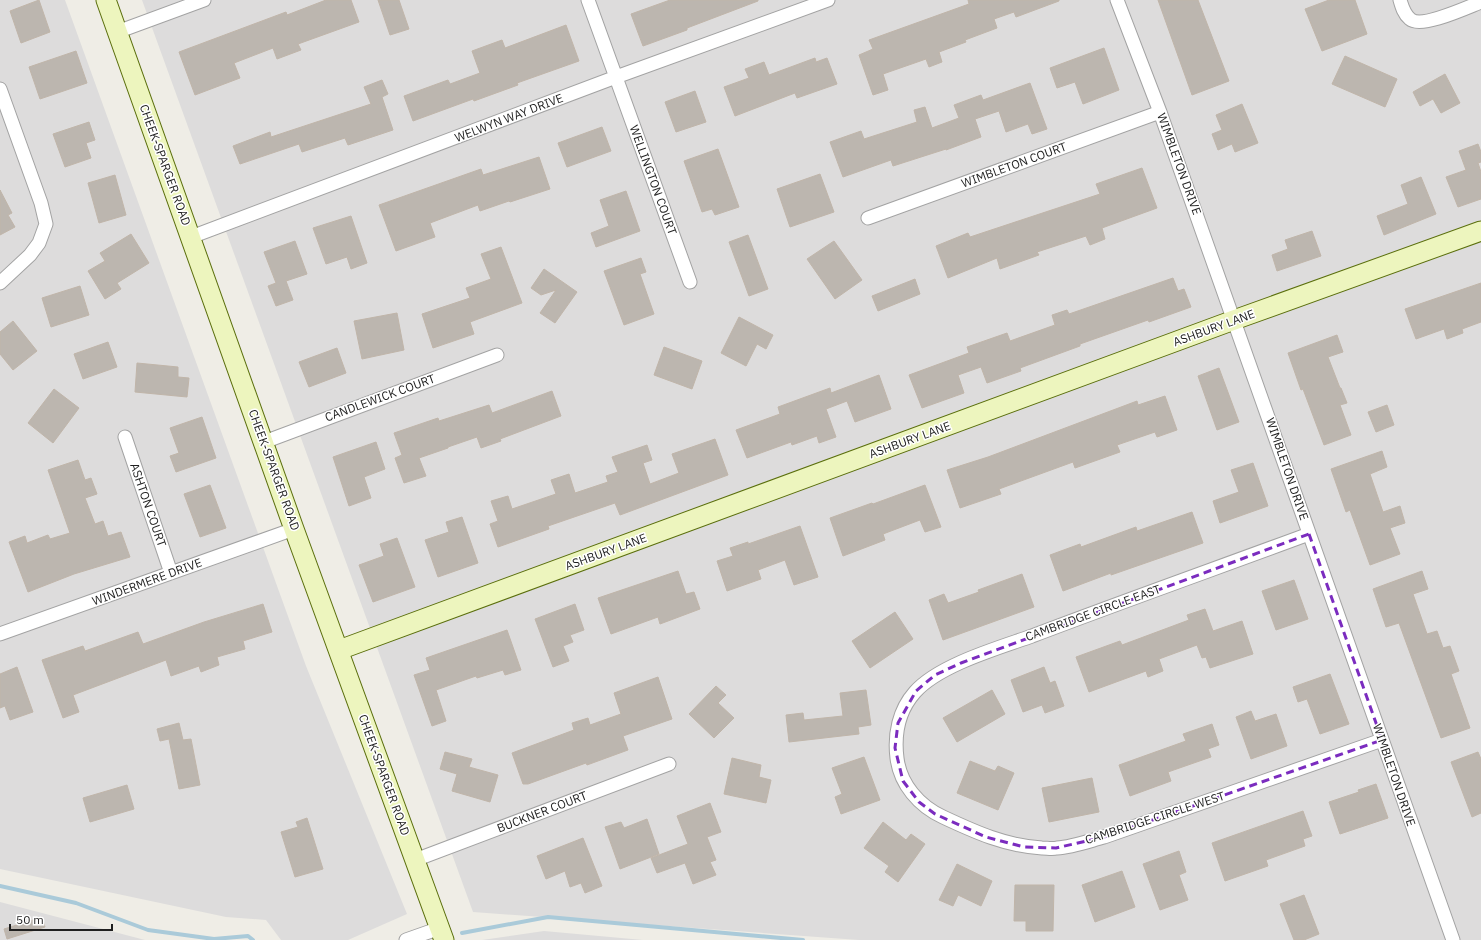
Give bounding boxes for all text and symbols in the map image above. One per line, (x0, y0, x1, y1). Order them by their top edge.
street label: WELWYN WAY DRIVE (452, 90, 565, 145)
street label: CHEEK-SPARGER ROAD (137, 102, 194, 227)
street label: WIMBLETON DRIVE (1154, 111, 1205, 217)
street label: WELLINGTON COURT (627, 123, 680, 237)
street label: WIMBLETON COURT (959, 139, 1069, 191)
street label: ASHBURY LANE (1171, 306, 1257, 349)
street label: CANDLEWICK COURT (323, 371, 437, 424)
street label: CHEEK-SPARGER ROAD (246, 407, 303, 532)
street label: WIMBLETON DRIVE (1263, 416, 1312, 522)
street label: ASHBURY LANE (867, 418, 953, 461)
street label: ASHTON COURT (127, 461, 170, 549)
street label: ASHBURY LANE (563, 530, 649, 573)
street label: WINDERMERE DRIVE (90, 555, 204, 608)
street label: CAMBRIDGE CIRCLE EAST (1023, 581, 1163, 644)
street label: CHEEK-SPARGER ROAD (356, 712, 413, 837)
street label: WIMBLETON DRIVE (1370, 722, 1419, 828)
street label: BUCKNER COURT (495, 787, 589, 836)
street label: CAMBRIDGE CIRCLE WEST (1083, 788, 1227, 847)
scale bar (10, 906, 112, 932)
text: 50 m (16, 912, 44, 927)

